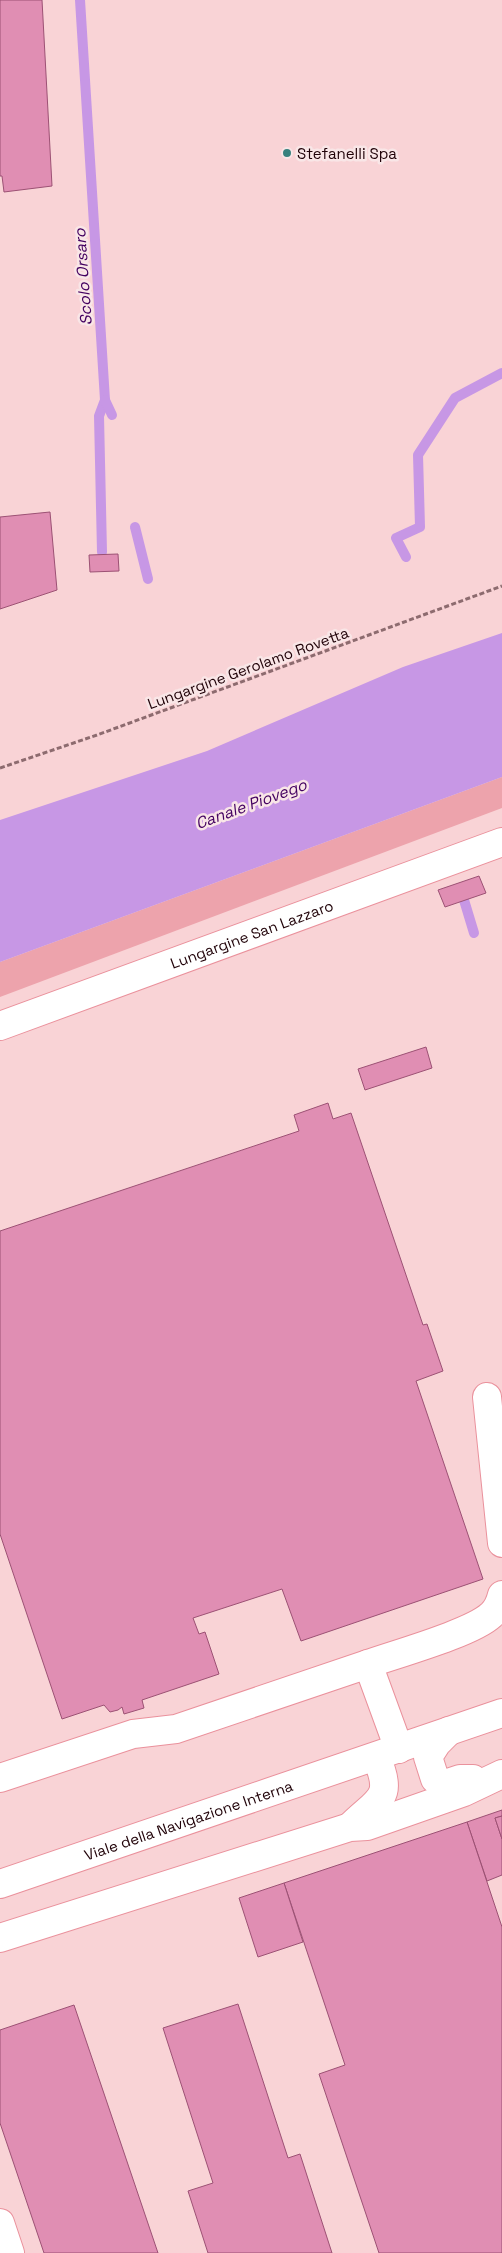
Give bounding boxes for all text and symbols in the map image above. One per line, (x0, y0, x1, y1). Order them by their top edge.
place label: Stefanelli Spa (297, 144, 397, 163)
marker: Stefanelli Spa (281, 147, 293, 159)
water label: Scolo Orsaro (69, 227, 97, 326)
street label: Lungargine Gerolamo Rovetta (145, 623, 351, 713)
water label: Canale Piovego (192, 774, 311, 834)
street label: Lungargine San Lazzaro (168, 895, 336, 972)
street label: Viale della Navigazione Interna (82, 1775, 296, 1864)

